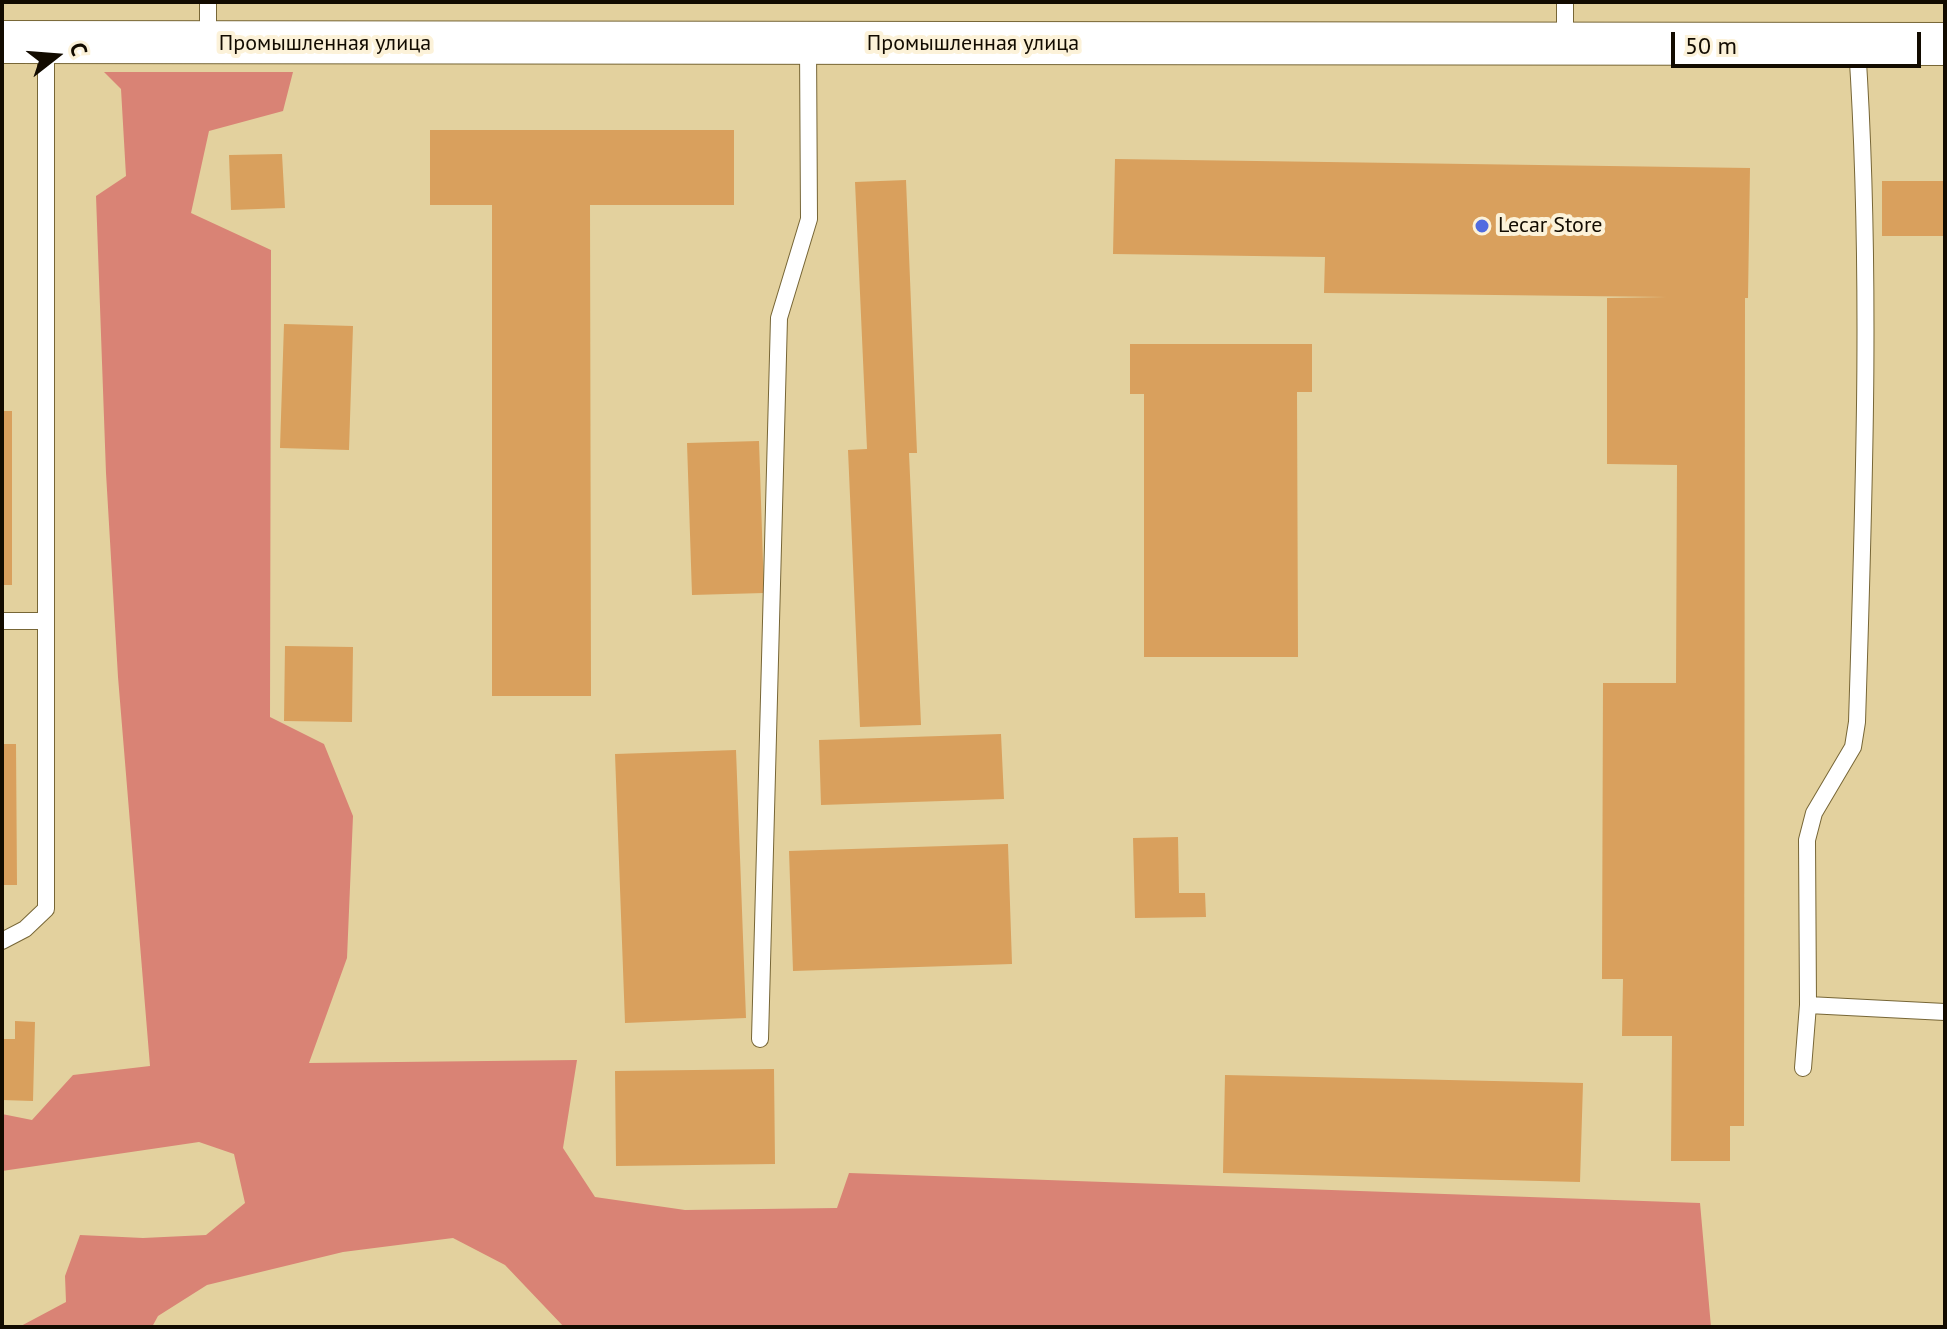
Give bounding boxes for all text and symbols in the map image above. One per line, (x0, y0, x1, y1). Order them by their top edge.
north arrow (16, 16, 96, 96)
scale bar (1675, 16, 1925, 66)
text: 50 m (1685, 30, 1737, 61)
street label: Промышленная улица (219, 31, 431, 57)
street label: Промышленная улица (867, 31, 1079, 57)
text: С (64, 39, 94, 59)
place label: Lecar Store (1498, 213, 1603, 239)
marker: Lecar Store (1473, 217, 1491, 235)

